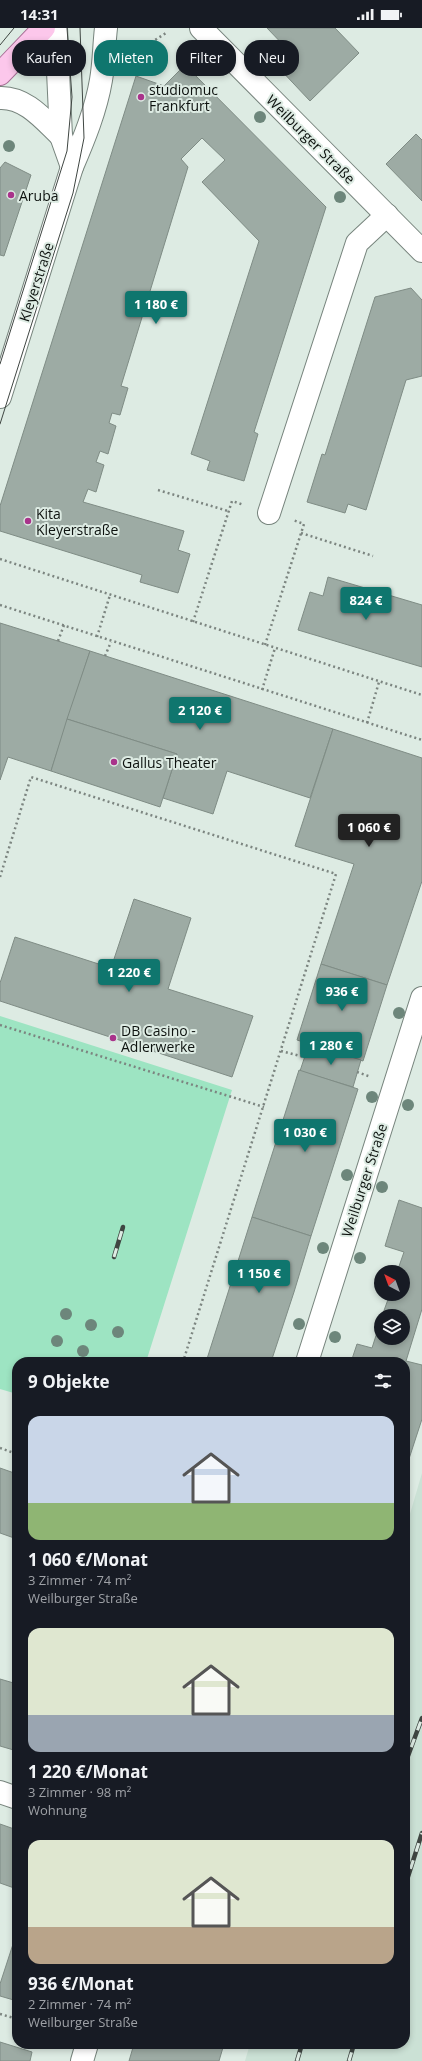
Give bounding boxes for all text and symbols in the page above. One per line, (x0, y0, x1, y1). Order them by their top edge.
text: 14:31 (20, 4, 59, 24)
chip: Kaufen (12, 40, 86, 76)
chip: Mieten (94, 40, 168, 76)
chip: Filter (176, 40, 236, 76)
chip: Neu (244, 40, 299, 76)
place label: studiomuc Frankfurt (149, 80, 218, 115)
street label: Weilburger Straße (262, 90, 360, 188)
marker: studiomuc Frankfurt (136, 92, 146, 102)
place label: Aruba (19, 186, 59, 205)
marker: Aruba (6, 190, 16, 200)
street label: Kleyerstraße (14, 240, 58, 324)
pin: 1 180 € (119, 291, 193, 325)
text: 1 180 € (134, 295, 178, 313)
place label: Kita Kleyerstraße (36, 504, 118, 539)
marker: Kita Kleyerstraße (23, 516, 33, 526)
pin: 824 € (338, 587, 394, 621)
text: 824 € (349, 591, 383, 609)
pin: 2 120 € (163, 697, 237, 731)
text: 2 120 € (178, 701, 222, 719)
place label: Gallus Theater (122, 753, 217, 772)
marker: Gallus Theater (109, 757, 119, 767)
pin: 1 060 € (332, 814, 406, 848)
text: 1 060 € (347, 818, 391, 836)
pin: 1 220 € (92, 959, 166, 993)
text: 1 220 € (107, 963, 151, 981)
pin: 936 € (314, 978, 370, 1012)
text: 936 € (325, 982, 359, 1000)
place label: DB Casino - Adlerwerke (121, 1021, 196, 1056)
pin: 1 280 € (294, 1032, 368, 1066)
marker: DB Casino - Adlerwerke (108, 1033, 118, 1043)
text: 1 280 € (309, 1036, 353, 1054)
pin: 1 030 € (268, 1119, 342, 1153)
street label: Weilburger Straße (337, 1121, 391, 1239)
text: 1 030 € (283, 1123, 327, 1141)
pin: 1 150 € (222, 1260, 296, 1294)
text: 1 150 € (237, 1264, 281, 1282)
north arrow (374, 1265, 410, 1301)
map controls (374, 1265, 410, 1345)
button: layers (374, 1309, 410, 1345)
text: 9 Objekte (28, 1370, 110, 1393)
icon: filters (372, 1370, 394, 1392)
icon: home (175, 1442, 247, 1514)
text: 1 060 €/Monat (28, 1548, 148, 1571)
text: 3 Zimmer · 74 m² (28, 1571, 131, 1589)
text: Weilburger Straße (28, 1589, 138, 1607)
icon: home (175, 1654, 247, 1726)
text: 1 220 €/Monat (28, 1760, 148, 1783)
text: 3 Zimmer · 98 m² (28, 1783, 131, 1801)
text: Wohnung (28, 1801, 87, 1819)
icon: home (175, 1866, 247, 1938)
text: 936 €/Monat (28, 1972, 134, 1995)
text: 2 Zimmer · 74 m² (28, 1995, 131, 2013)
text: Weilburger Straße (28, 2013, 138, 2031)

